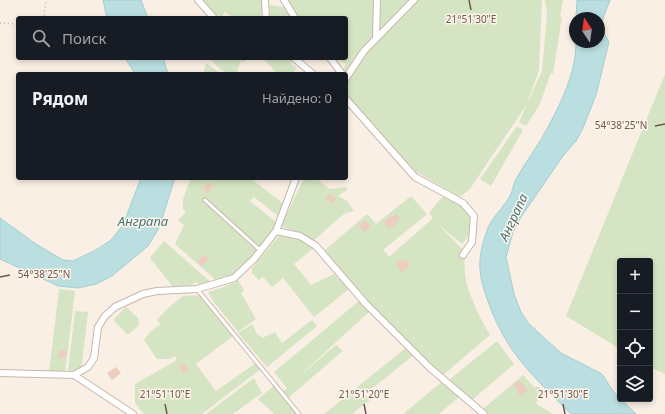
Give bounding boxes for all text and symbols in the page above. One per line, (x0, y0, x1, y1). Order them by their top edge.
text: 21°51'30"E (446, 12, 496, 26)
north arrow (569, 12, 605, 48)
search box (16, 16, 348, 60)
icon: search (30, 27, 52, 49)
text: Поиск (62, 28, 107, 48)
text: Рядом (32, 87, 88, 110)
text: Найдено: 0 (262, 89, 332, 107)
text: 54°38'25"N (595, 118, 647, 132)
water label: Анграпа (494, 190, 532, 245)
water label: Анграпа (117, 212, 169, 230)
map controls (617, 258, 653, 402)
button: + (617, 258, 653, 294)
text: 54°38'25"N (18, 267, 70, 281)
button: − (617, 294, 653, 330)
button: locate (617, 330, 653, 366)
button: layers (617, 366, 653, 402)
text: 21°51'10"E (140, 387, 190, 401)
text: 21°51'20"E (339, 387, 389, 401)
text: 21°51'30"E (538, 387, 588, 401)

